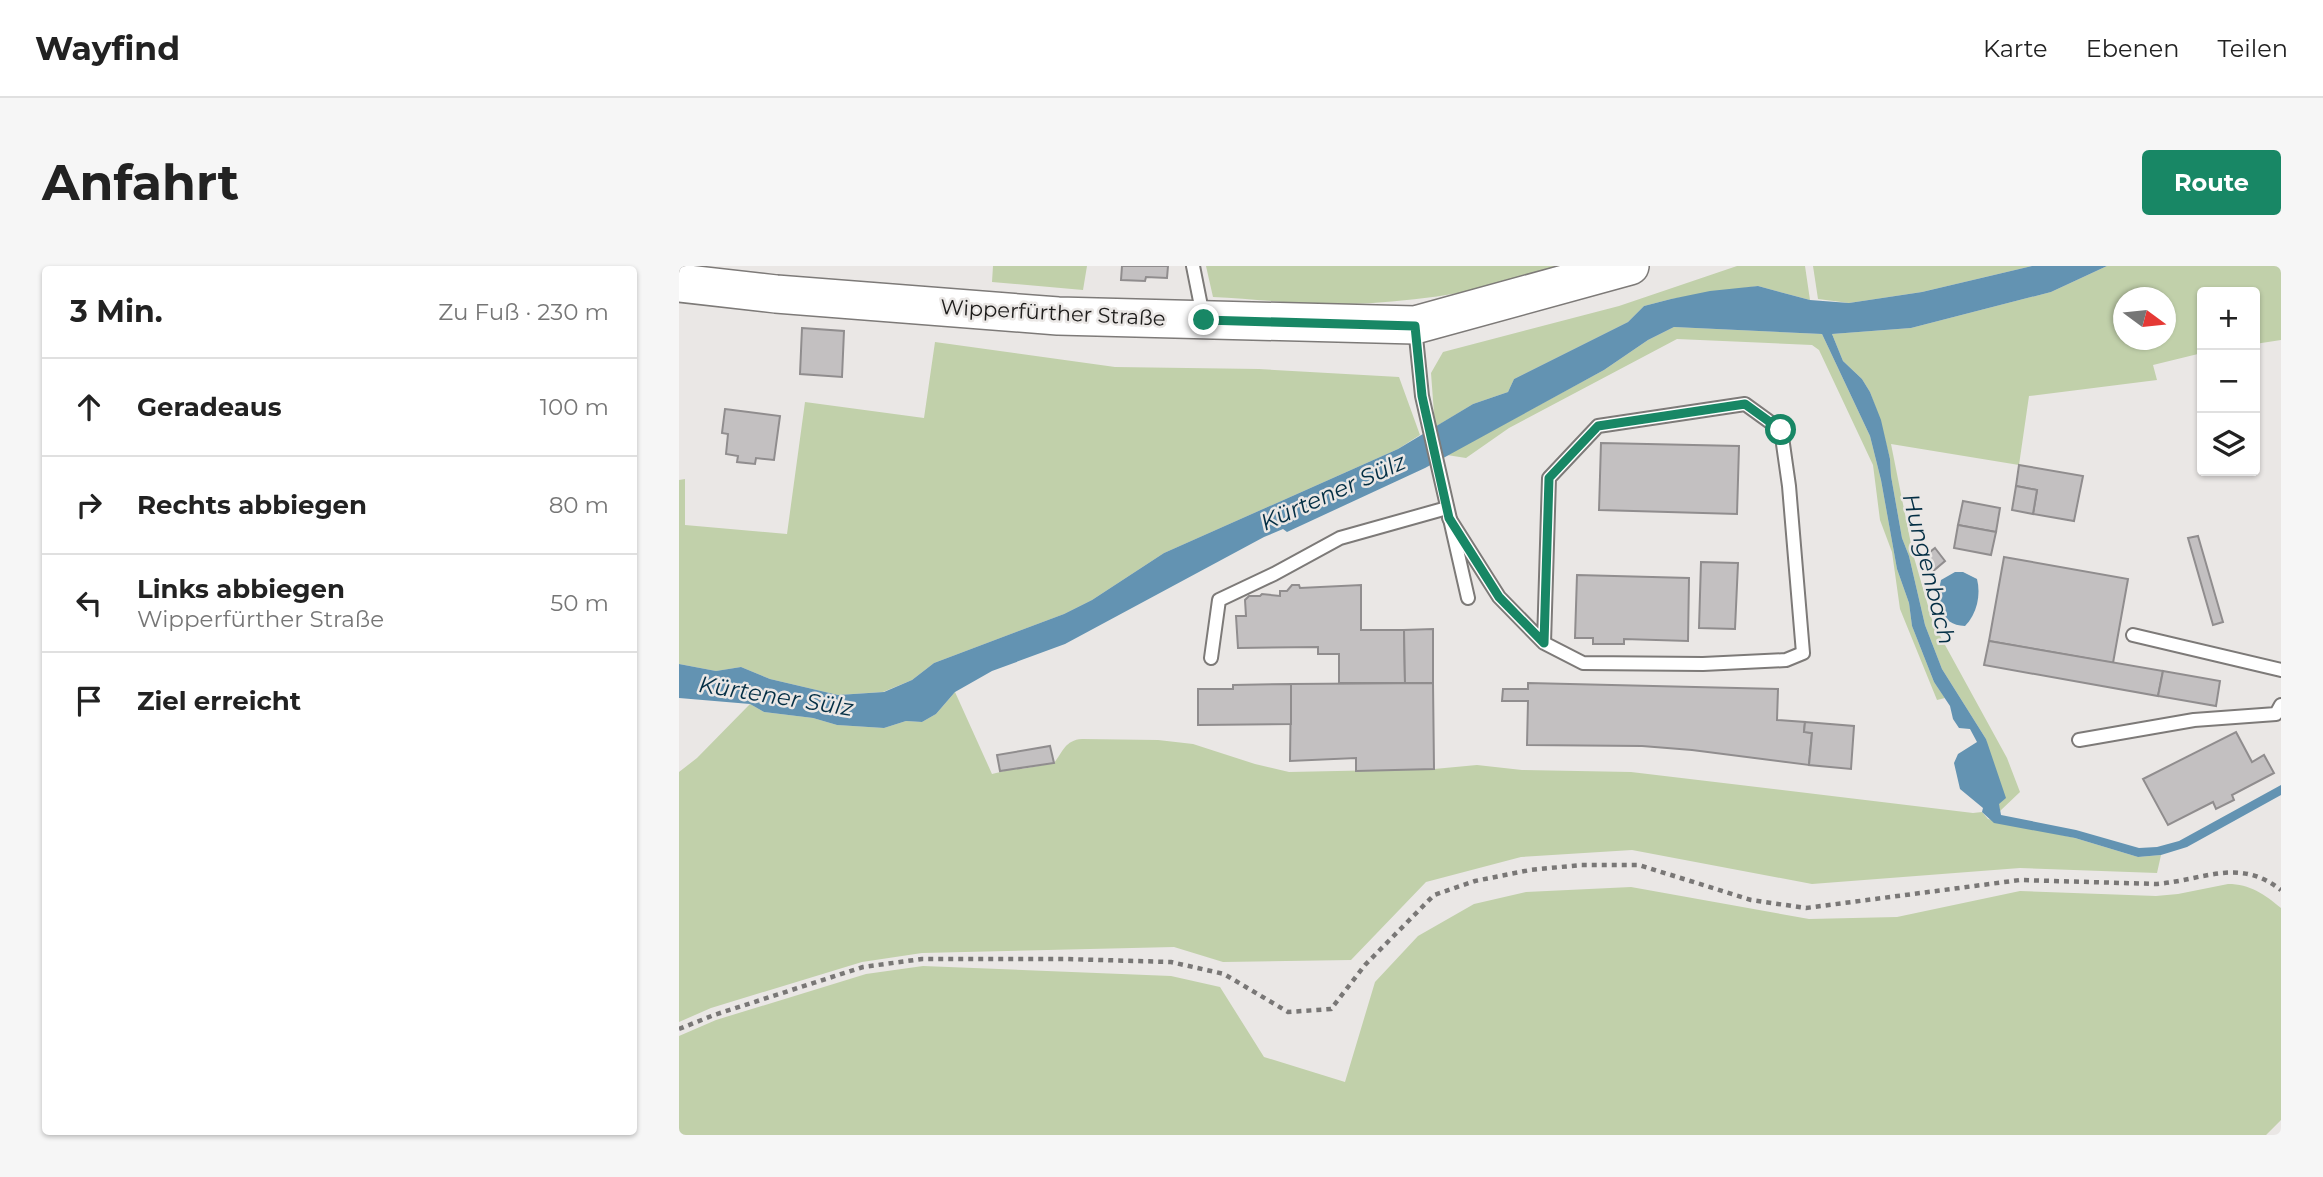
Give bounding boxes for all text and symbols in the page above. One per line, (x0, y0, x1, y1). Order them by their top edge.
text: Wayfind (35, 28, 180, 68)
text: Karte (1983, 34, 2048, 63)
text: Ebenen (2086, 34, 2179, 63)
text: Teilen (2217, 34, 2288, 63)
button: Route (2142, 150, 2281, 215)
text: Anfahrt (42, 153, 239, 212)
north arrow (2113, 287, 2176, 350)
map controls (2197, 287, 2260, 476)
button: + (2197, 287, 2260, 350)
text: 3 Min. (70, 293, 163, 330)
street label: Wipperfürther Straße (940, 294, 1166, 331)
text: Zu Fuß · 230 m (438, 298, 609, 326)
route end (1188, 304, 1219, 335)
button: − (2197, 350, 2260, 413)
icon: ahead (70, 388, 108, 426)
text: Geradeaus (137, 391, 282, 423)
text: 100 m (540, 393, 609, 421)
button: layers (2197, 413, 2260, 476)
route start (1765, 414, 1796, 445)
water label: Kürtener Sülz (1256, 447, 1410, 537)
icon: right (70, 486, 108, 524)
text: Rechts abbiegen (137, 489, 367, 521)
text: 80 m (549, 491, 609, 519)
water label: Hungenbach (1897, 491, 1961, 647)
text: Links abbiegen (137, 573, 345, 605)
icon: left (70, 584, 108, 622)
text: 50 m (550, 589, 609, 617)
text: Wipperfürther Straße (137, 605, 384, 633)
water label: Kürtener Sülz (697, 670, 855, 722)
icon: arrive (70, 682, 108, 720)
text: Ziel erreicht (137, 685, 301, 717)

